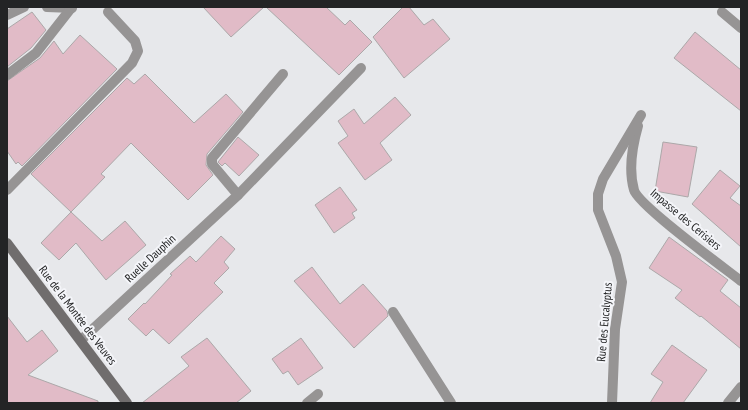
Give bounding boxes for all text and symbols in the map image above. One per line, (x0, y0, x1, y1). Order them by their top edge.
street label: Impasse des Cerisiers (647, 185, 725, 253)
street label: Ruelle Dauphin (122, 231, 178, 285)
street label: Rue de la Montée des Veuves (36, 262, 120, 368)
street label: Rue des Eucalyptus (593, 282, 615, 362)

